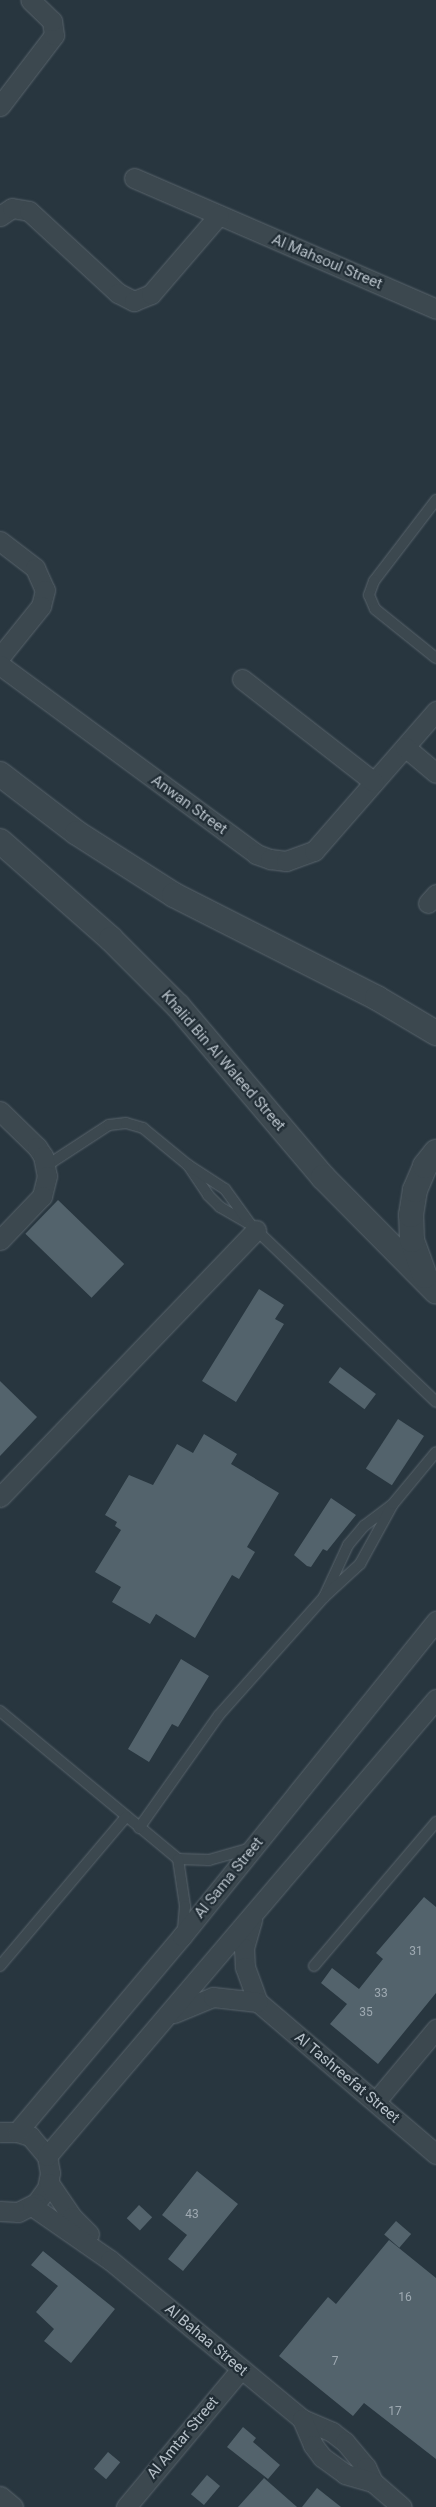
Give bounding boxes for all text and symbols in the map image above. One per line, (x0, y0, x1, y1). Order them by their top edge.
street label: Al Mahsoul Street (269, 231, 385, 293)
street label: Anwan Street (148, 772, 230, 838)
street label: Khalid Bin Al Waleed Street (157, 987, 289, 1135)
street label: Al Sama Street (191, 1834, 267, 1922)
house number: 31 (409, 1945, 423, 1959)
house number: 33 (374, 1987, 388, 2001)
house number: 35 (359, 2006, 373, 2020)
street label: Al Tashreefat Street (291, 2029, 403, 2127)
house number: 43 (185, 2208, 199, 2222)
house number: 16 (398, 2291, 412, 2305)
street label: Al Bahaa Street (161, 2300, 251, 2380)
house number: 7 (332, 2355, 338, 2369)
street label: Al Amtar Street (143, 2393, 223, 2483)
house number: 17 (388, 2405, 402, 2419)

